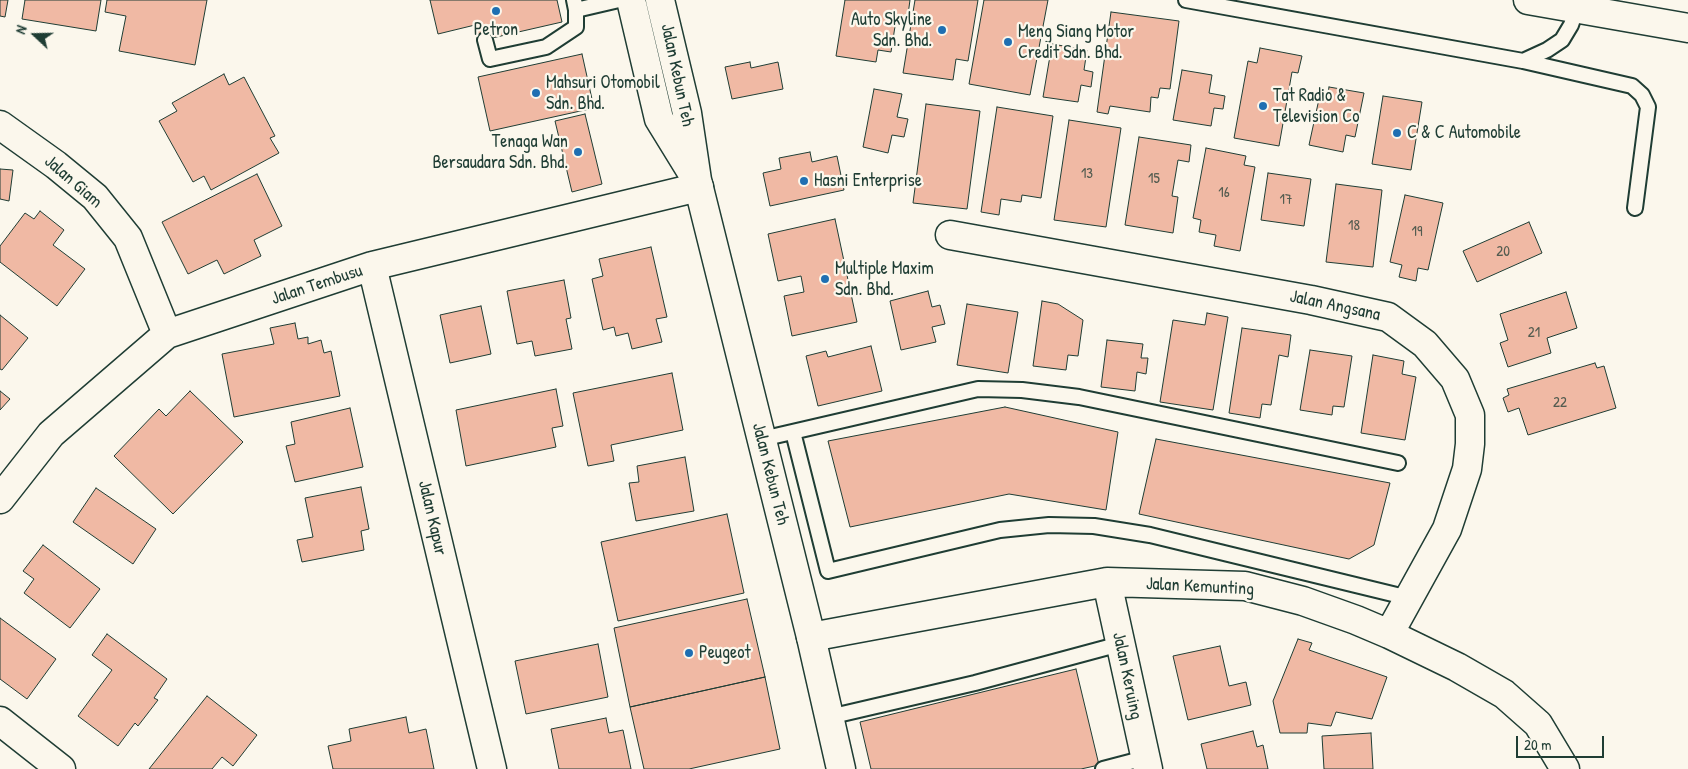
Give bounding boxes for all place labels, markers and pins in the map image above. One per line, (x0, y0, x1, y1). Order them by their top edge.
marker: Petron (490, 5, 502, 17)
place label: Auto Skyline Sdn. Bhd. (851, 9, 932, 52)
place label: Petron (474, 19, 518, 41)
place label: Meng Siang Motor Credit Sdn. Bhd. (1018, 21, 1134, 64)
marker: Auto Skyline Sdn. Bhd. (936, 24, 948, 36)
marker: Meng Siang Motor Credit Sdn. Bhd. (1002, 36, 1014, 48)
place label: Mahsuri Otomobil Sdn. Bhd. (546, 72, 660, 115)
place label: Tat Radio & Television Co (1273, 85, 1359, 128)
marker: Mahsuri Otomobil Sdn. Bhd. (530, 87, 542, 99)
marker: Tat Radio & Television Co (1257, 100, 1269, 112)
place label: C & C Automobile (1407, 122, 1521, 144)
marker: C & C Automobile (1391, 127, 1403, 139)
place label: Tenaga Wan Bersaudara Sdn. Bhd. (432, 131, 568, 173)
marker: Tenaga Wan Bersaudara Sdn. Bhd. (572, 146, 584, 158)
place label: Hasni Enterprise (814, 170, 922, 192)
marker: Hasni Enterprise (798, 175, 810, 187)
place label: Multiple Maxim Sdn. Bhd. (835, 258, 934, 300)
marker: Multiple Maxim Sdn. Bhd. (819, 273, 831, 285)
place label: Peugeot (699, 642, 751, 664)
marker: Peugeot (683, 647, 695, 659)

